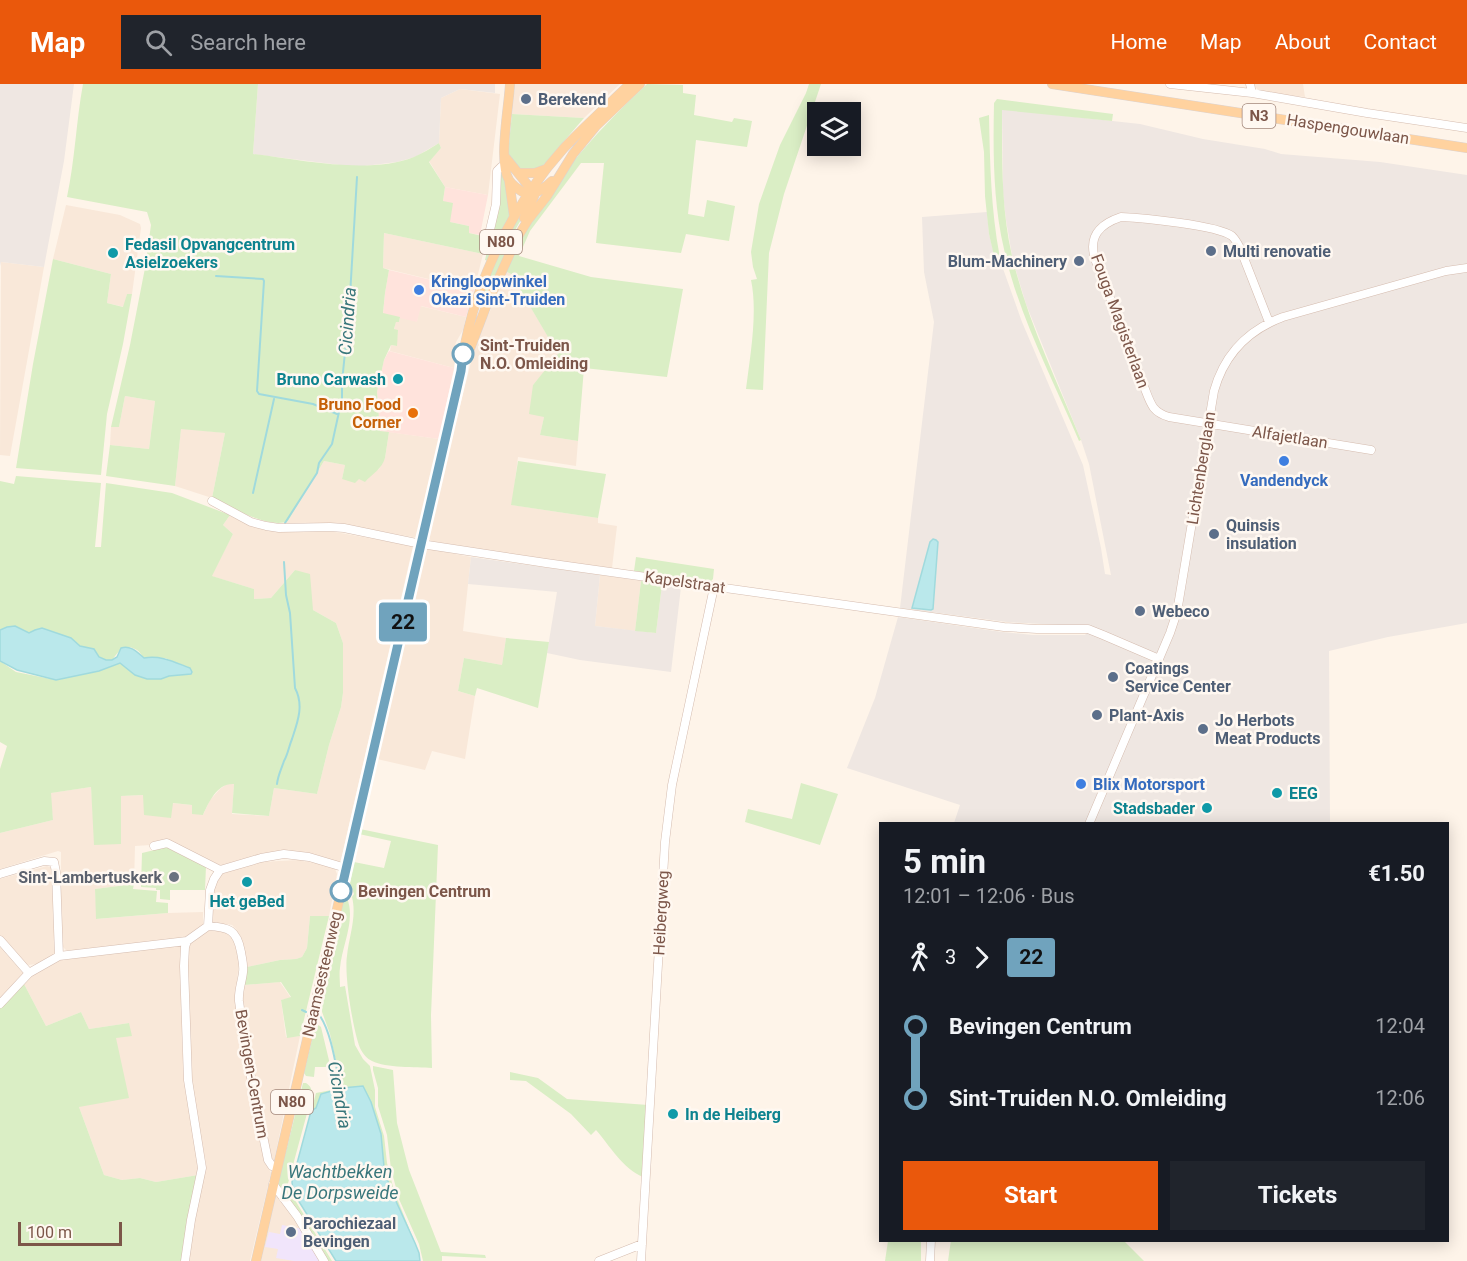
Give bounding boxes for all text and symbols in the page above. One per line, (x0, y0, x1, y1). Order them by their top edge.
search box (121, 15, 541, 69)
text: Map (30, 26, 85, 59)
icon: search (142, 26, 175, 59)
text: Search here (190, 30, 306, 55)
text: Home (1111, 30, 1167, 54)
text: Map (1200, 30, 1242, 54)
text: About (1275, 30, 1331, 54)
text: Contact (1364, 30, 1437, 54)
place label: Berekend (538, 90, 606, 109)
marker: Berekend (519, 92, 533, 106)
map controls (807, 102, 861, 156)
button: layers (807, 102, 861, 156)
road number: N3 (1242, 104, 1276, 128)
street label: Haspengouwlaan (1285, 110, 1411, 148)
road number: N80 (480, 230, 522, 254)
place label: Fedasil Opvangcentrum Asielzoekers (125, 235, 295, 272)
place label: Multi renovatie (1223, 242, 1331, 261)
marker: Multi renovatie (1204, 244, 1218, 258)
marker: Fedasil Opvangcentrum Asielzoekers (106, 246, 120, 260)
street label: Fouga Magisterlaan (1087, 251, 1153, 391)
place label: Blum-Machinery (948, 252, 1068, 271)
marker: Blum-Machinery (1072, 254, 1086, 268)
place label: Kringloopwinkel Okazi Sint-Truiden (431, 272, 565, 309)
marker: Kringloopwinkel Okazi Sint-Truiden (412, 283, 426, 297)
water label: Cicindria (334, 286, 360, 356)
place label: Sint-Truiden N.O. Omleiding (480, 336, 588, 373)
marker: Sint-Truiden N.O. Omleiding (452, 343, 474, 365)
place label: Bruno Carwash (276, 370, 386, 389)
marker: Bruno Carwash (391, 372, 405, 386)
place label: Bruno Food Corner (318, 395, 401, 432)
marker: Bruno Food Corner (406, 406, 420, 420)
street label: Lichtenberglaan (1183, 410, 1219, 526)
street label: Alfajetlaan (1251, 422, 1329, 452)
marker: Vandendyck (1277, 454, 1291, 468)
place label: Vandendyck (1240, 471, 1328, 490)
place label: Quinsis insulation (1226, 516, 1297, 553)
marker: Quinsis insulation (1207, 527, 1221, 541)
street label: Kapelstraat (643, 567, 727, 597)
line badge: 22 (376, 602, 430, 642)
place label: Webeco (1152, 602, 1209, 621)
marker: Webeco (1133, 604, 1147, 618)
text: 22 (391, 610, 415, 634)
place label: Coatings Service Center (1125, 659, 1231, 696)
marker: Coatings Service Center (1106, 670, 1120, 684)
place label: Plant-Axis (1109, 706, 1184, 725)
marker: Plant-Axis (1090, 708, 1104, 722)
place label: Jo Herbots Meat Products (1215, 711, 1321, 748)
marker: Jo Herbots Meat Products (1196, 722, 1210, 736)
place label: Blix Motorsport (1093, 775, 1205, 794)
marker: Blix Motorsport (1074, 777, 1088, 791)
place label: EEG (1289, 784, 1318, 803)
marker: EEG (1270, 786, 1284, 800)
place label: Stadsbader (1113, 799, 1195, 818)
marker: Stadsbader (1200, 801, 1214, 815)
text: 5 min (903, 842, 986, 881)
text: €1.50 (1368, 861, 1425, 886)
place label: Sint-Lambertuskerk (18, 868, 162, 887)
marker: Sint-Lambertuskerk (167, 870, 181, 884)
street label: Heibergweg (649, 870, 673, 956)
marker: Het geBed (240, 875, 254, 889)
marker: Bevingen Centrum (330, 880, 352, 902)
place label: Bevingen Centrum (358, 882, 491, 901)
text: 12:01 – 12:06 · Bus (903, 884, 1075, 908)
place label: Het geBed (210, 892, 284, 911)
street label: Naamsesteenweg (298, 909, 346, 1039)
icon: walk (903, 941, 936, 974)
icon: forward (965, 941, 998, 974)
text: 3 (945, 945, 956, 969)
text: 22 (1019, 945, 1043, 969)
street label: Bevingen-Centrum (231, 1008, 273, 1140)
text: Bevingen Centrum (949, 1014, 1132, 1039)
text: 12:04 (1375, 1014, 1425, 1038)
water label: Cicindria (324, 1060, 356, 1130)
text: Sint-Truiden N.O. Omleiding (949, 1086, 1227, 1111)
text: 12:06 (1375, 1086, 1425, 1110)
road number: N80 (271, 1090, 313, 1114)
place label: In de Heiberg (685, 1105, 781, 1124)
marker: In de Heiberg (666, 1107, 680, 1121)
water label: Wachtbekken De Dorpsweide (281, 1161, 399, 1203)
button: Start (903, 1161, 1158, 1230)
button: Tickets (1170, 1161, 1425, 1230)
place label: Parochiezaal Bevingen (303, 1214, 396, 1251)
scale bar (18, 1219, 122, 1246)
text: 100 m (27, 1223, 72, 1242)
marker: Parochiezaal Bevingen (284, 1225, 298, 1239)

